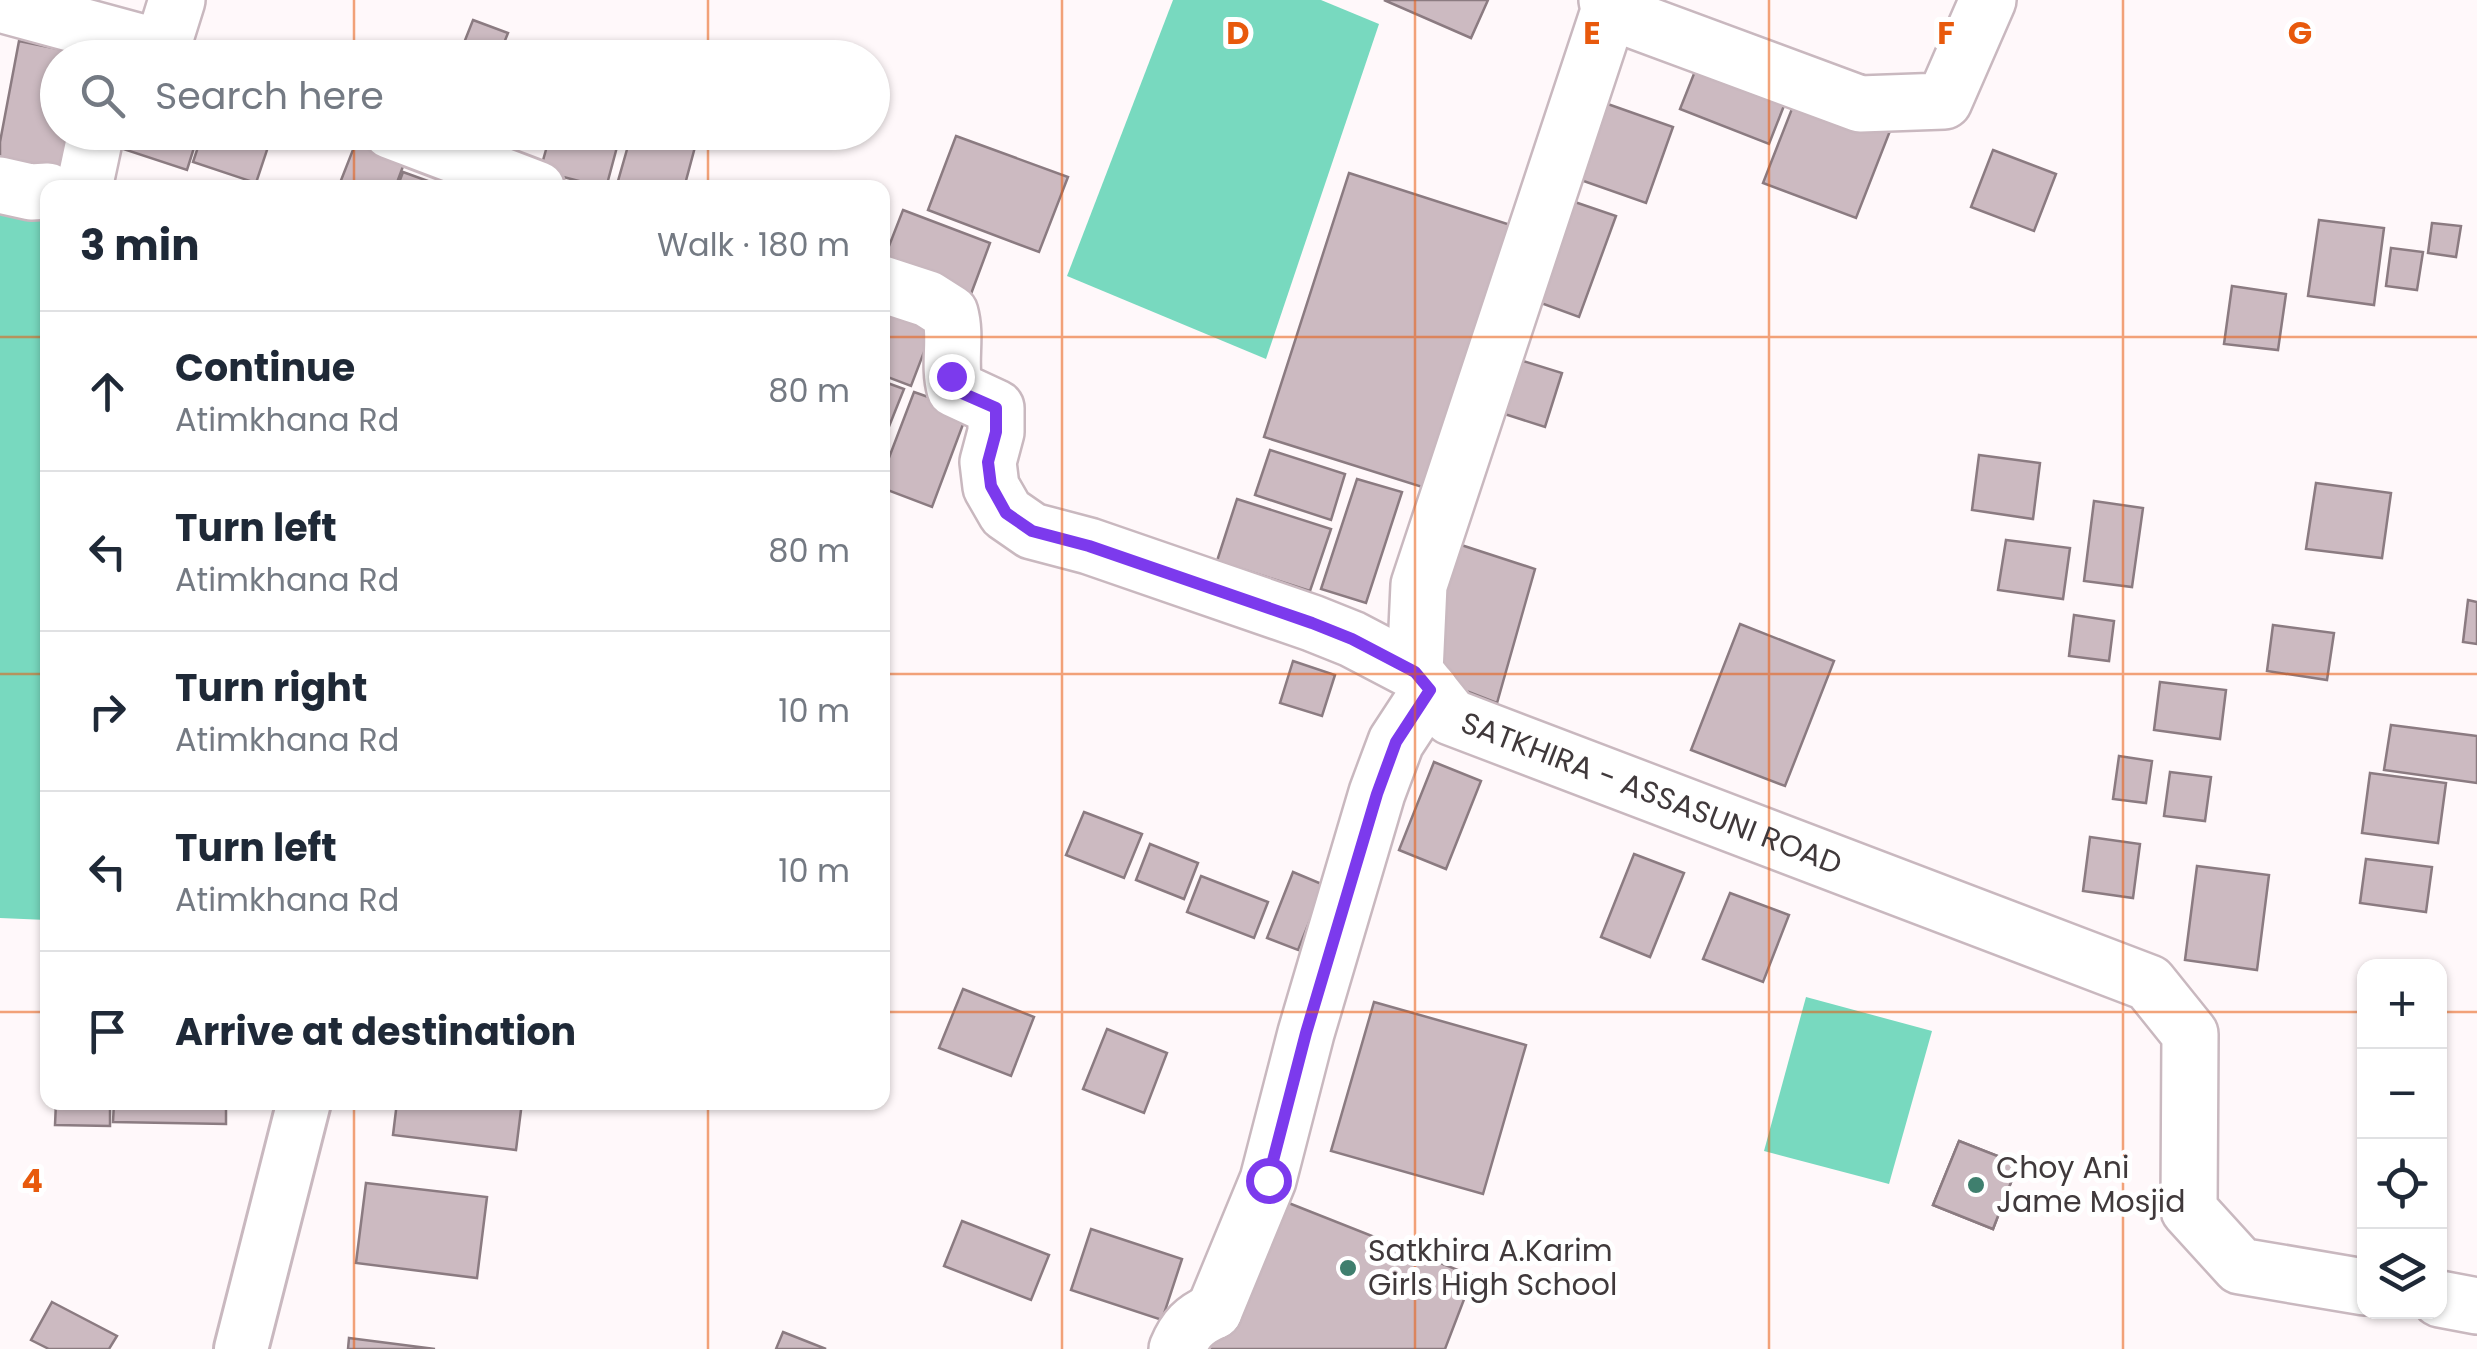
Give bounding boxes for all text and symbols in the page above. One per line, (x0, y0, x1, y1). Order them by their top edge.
text: D (1226, 10, 1250, 55)
text: E (1583, 10, 1601, 55)
text: F (1937, 10, 1955, 55)
text: G (2288, 10, 2312, 55)
search box (40, 40, 890, 150)
icon: search (75, 68, 130, 123)
text: Search here (155, 69, 384, 122)
text: 3 min (80, 216, 200, 275)
text: Walk · 180 m (657, 222, 850, 267)
text: Continue (175, 341, 355, 394)
route end (929, 354, 975, 400)
icon: ahead (80, 364, 135, 419)
text: 80 m (768, 368, 850, 413)
text: Atimkhana Rd (175, 397, 399, 442)
text: Turn left (175, 501, 337, 554)
icon: left (80, 524, 135, 579)
text: 80 m (768, 528, 850, 573)
text: Atimkhana Rd (175, 557, 399, 602)
text: Turn right (175, 661, 367, 714)
icon: right (80, 684, 135, 739)
text: 10 m (778, 688, 850, 733)
street label: SATKHIRA - ASSASUNI ROAD (1455, 701, 1848, 885)
text: Atimkhana Rd (175, 717, 399, 762)
text: Turn left (175, 821, 337, 874)
icon: left (80, 844, 135, 899)
text: 10 m (778, 848, 850, 893)
text: Atimkhana Rd (175, 877, 399, 922)
map controls (2357, 959, 2447, 1319)
button: + (2357, 959, 2447, 1049)
icon: arrive (80, 1004, 135, 1059)
text: Arrive at destination (175, 1005, 576, 1058)
button: − (2357, 1049, 2447, 1139)
button: locate (2357, 1139, 2447, 1229)
place label: Choy Ani Jame Mosjid (1996, 1146, 2185, 1223)
text: 4 (21, 1158, 43, 1203)
route start (1246, 1158, 1292, 1204)
marker: Choy Ani Jame Mosjid (1965, 1174, 1987, 1196)
place label: Satkhira A.Karim Girls High School (1368, 1229, 1617, 1306)
button: layers (2357, 1229, 2447, 1319)
marker: Satkhira A.Karim Girls High School (1337, 1257, 1359, 1279)

